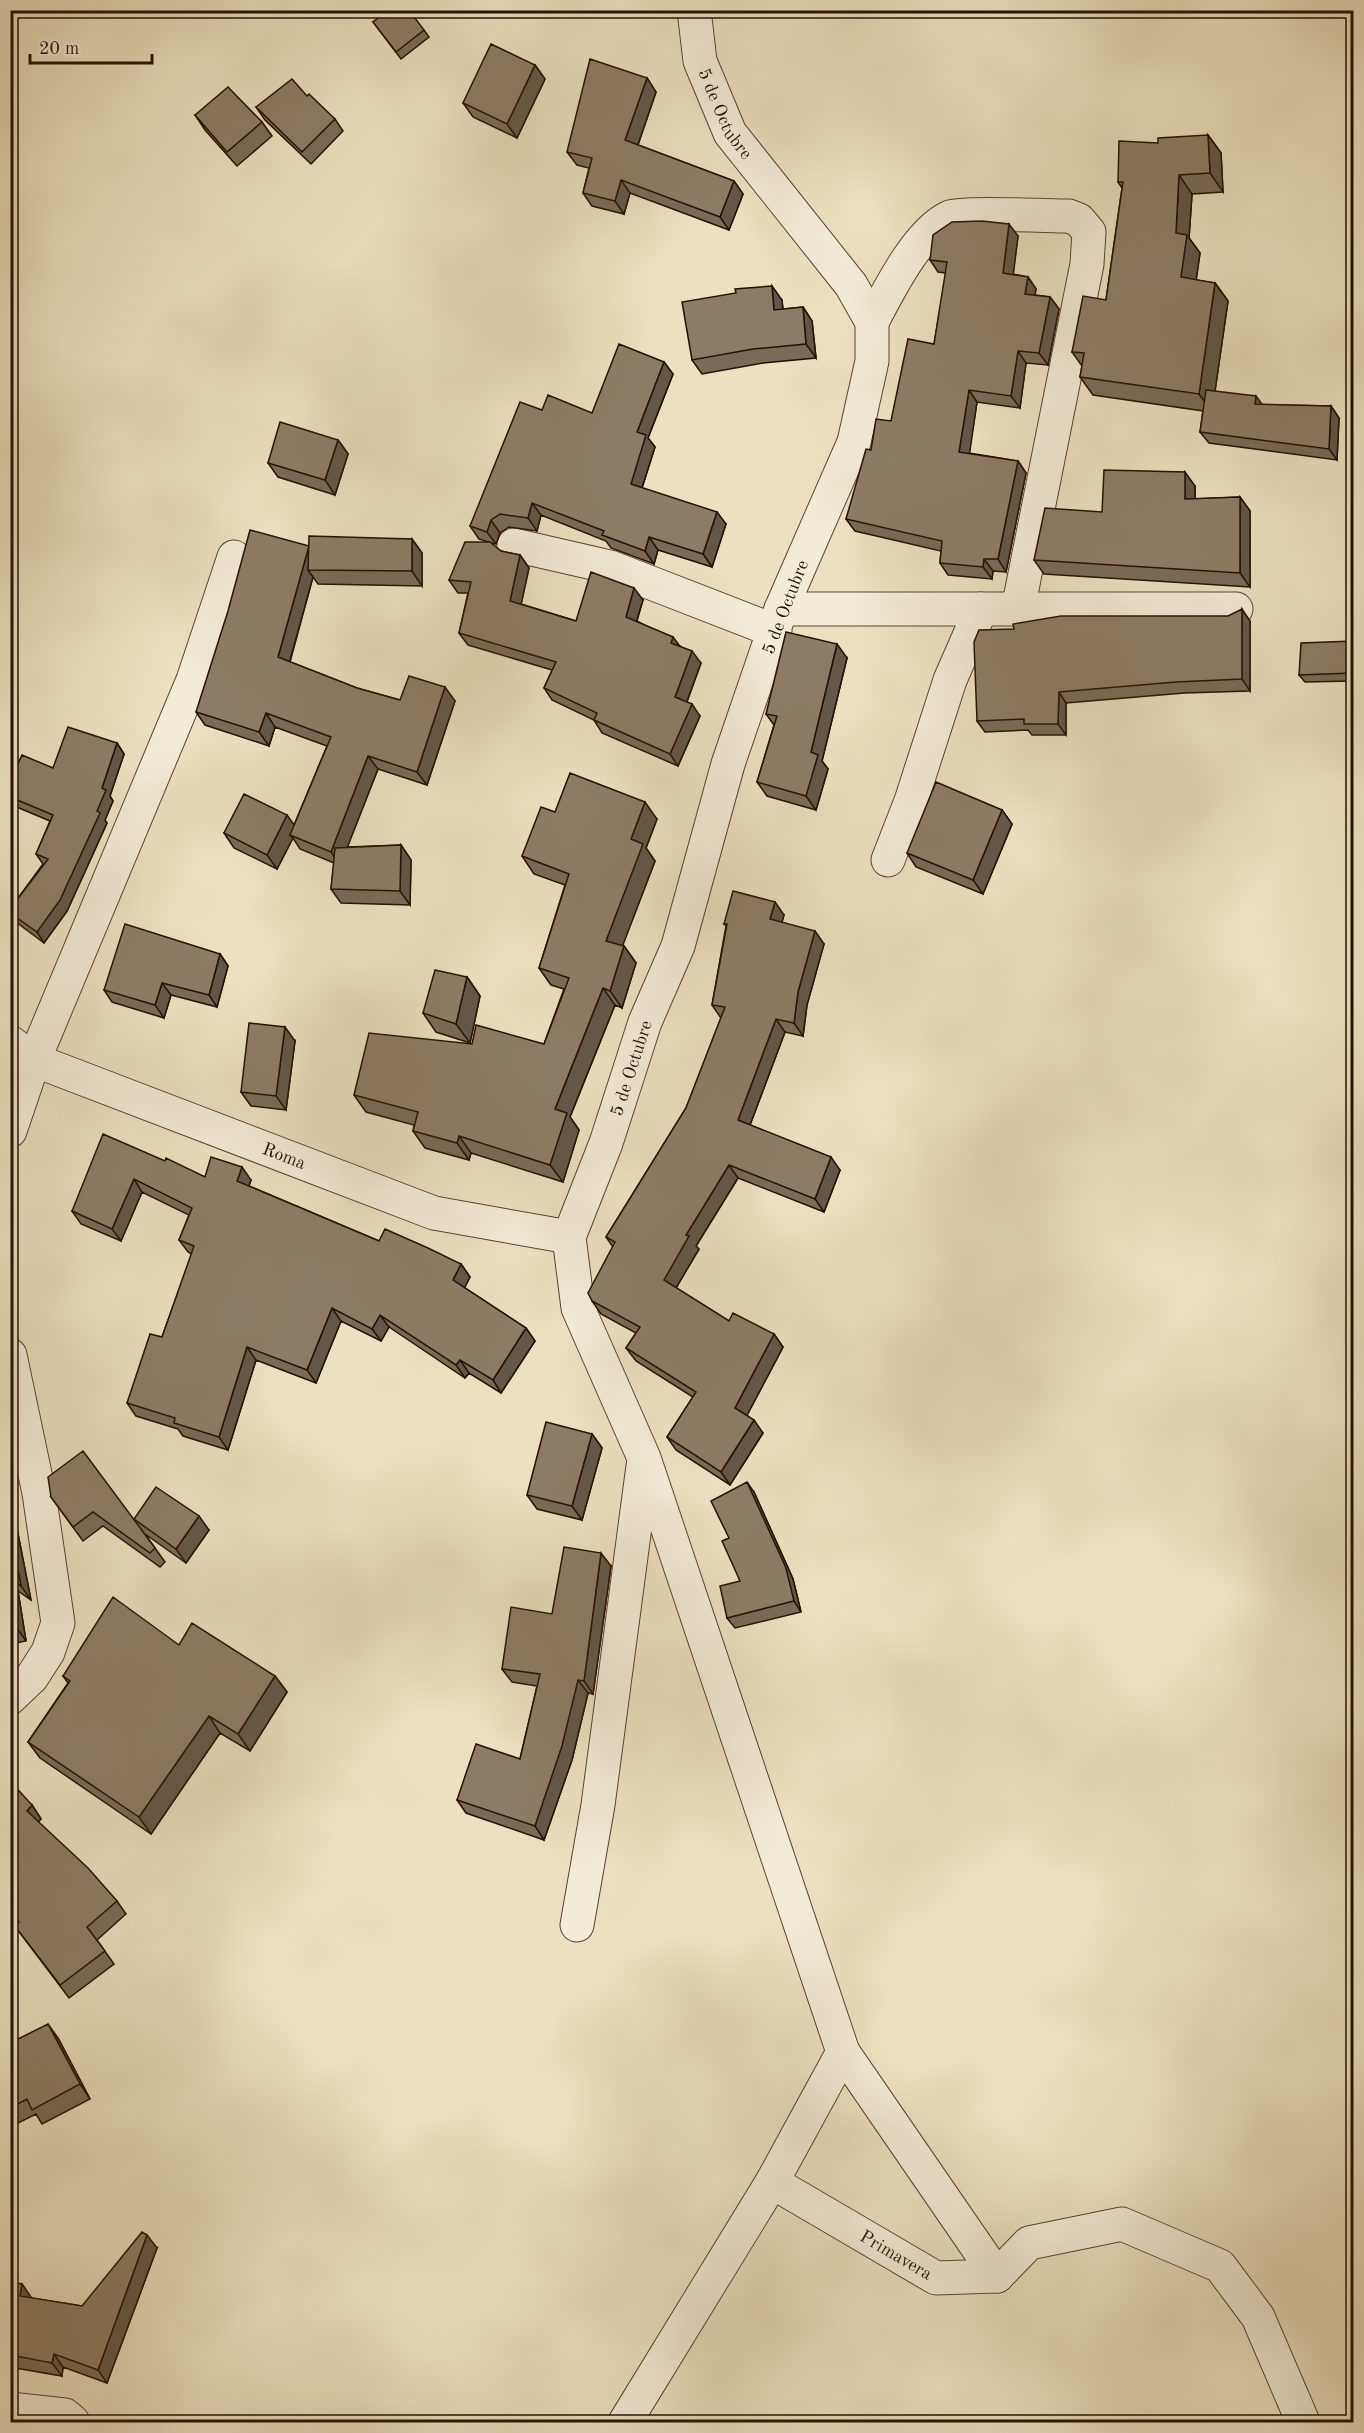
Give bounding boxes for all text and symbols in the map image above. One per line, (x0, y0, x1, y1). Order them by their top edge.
scale bar (30, 27, 152, 65)
text: 20 m (39, 40, 79, 58)
street label: 5 de Octubre (694, 66, 755, 163)
street label: 5 de Octubre (760, 558, 812, 657)
street label: 5 de Octubre (608, 1018, 656, 1118)
street label: Roma (260, 1140, 308, 1173)
street label: Primavera (857, 2228, 935, 2284)

